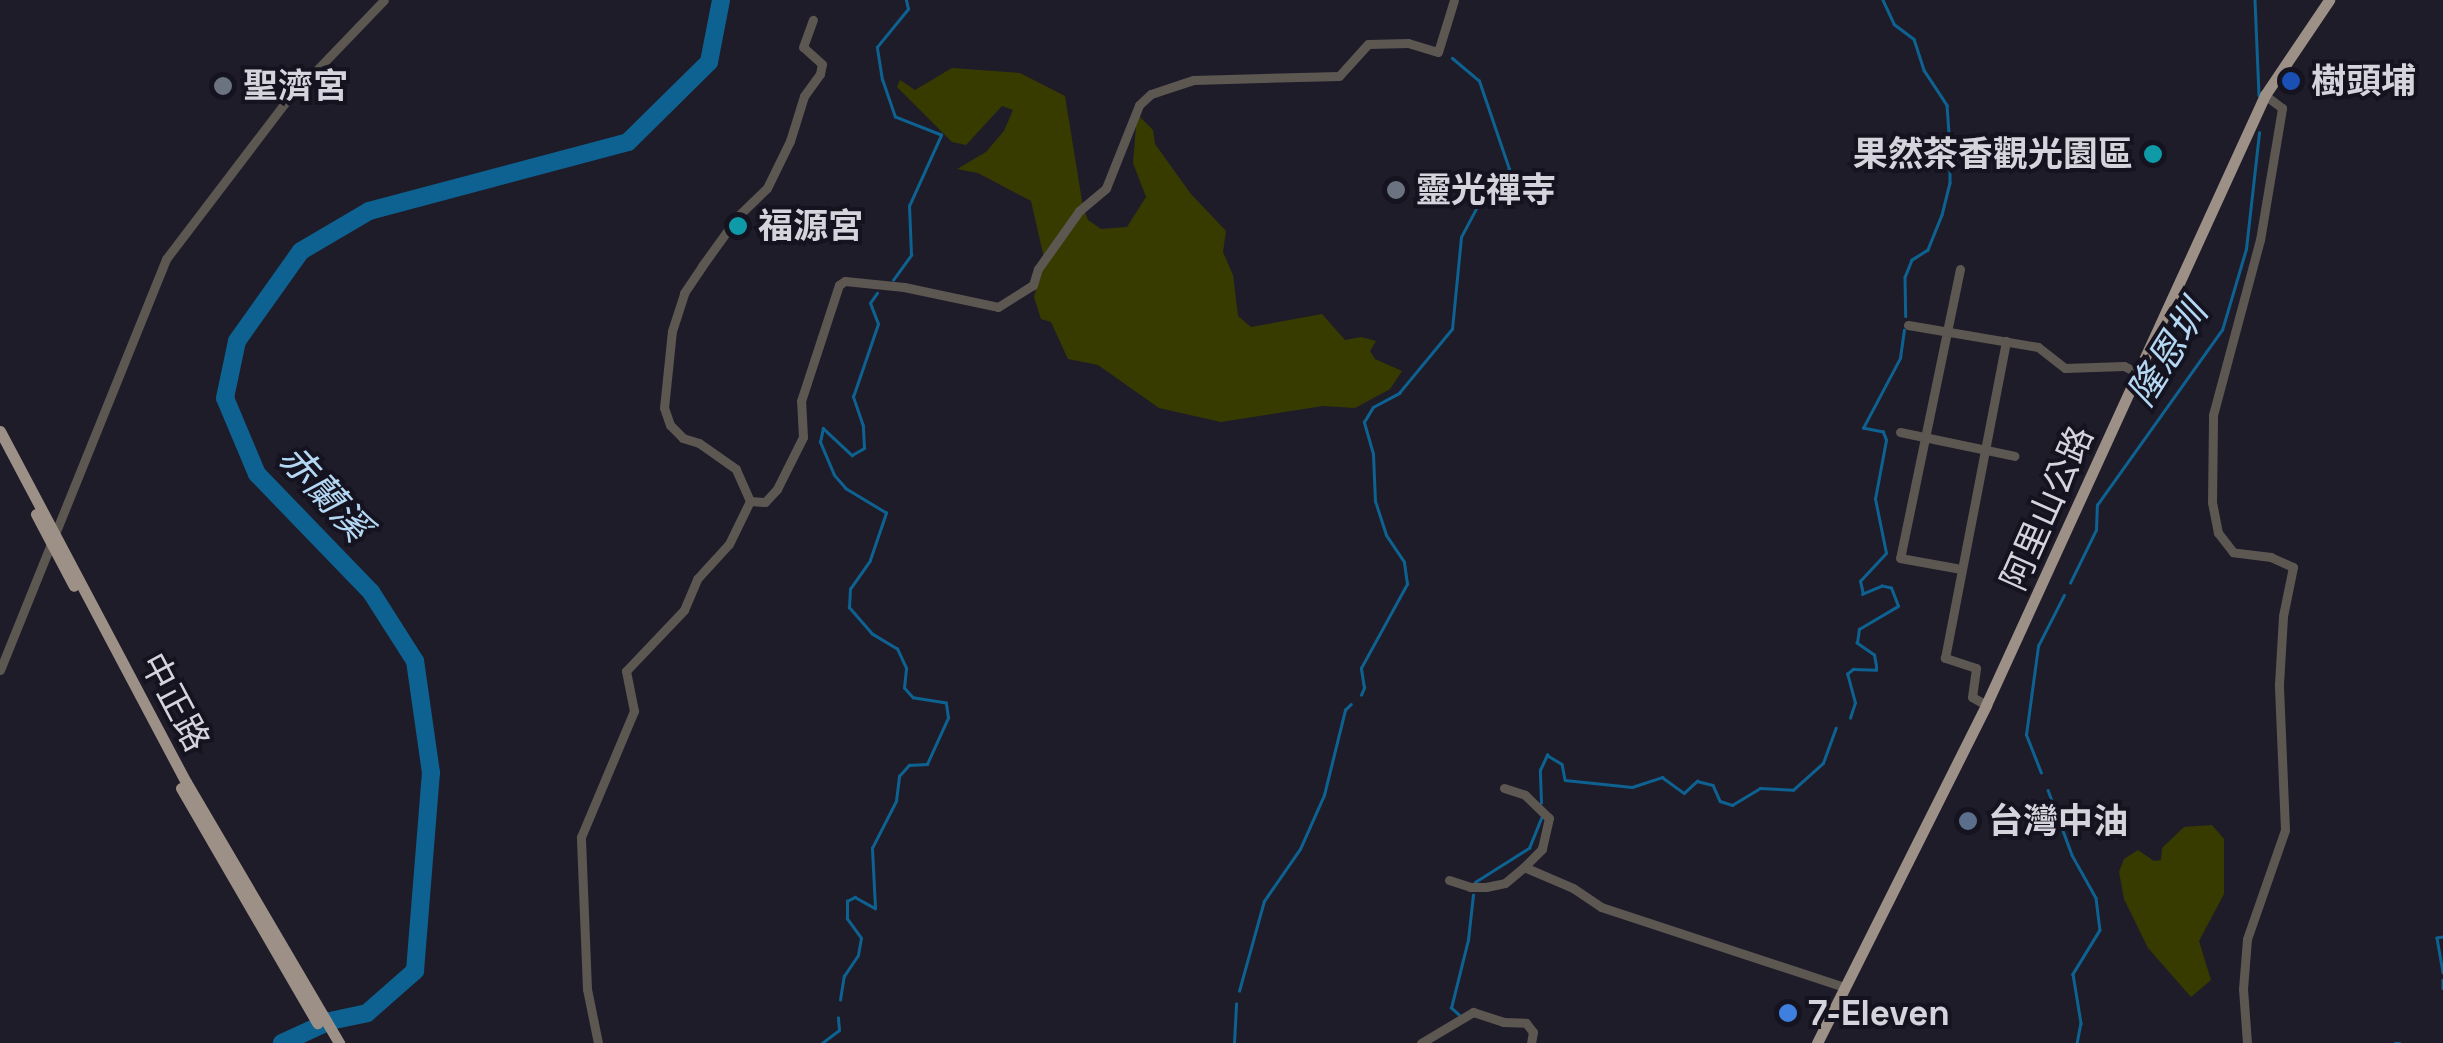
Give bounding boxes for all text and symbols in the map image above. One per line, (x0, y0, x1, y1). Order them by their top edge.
place label: 樹頭埔 (2311, 60, 2416, 102)
place label: 聖濟宮 (243, 65, 348, 107)
marker: 樹頭埔 (2280, 70, 2302, 92)
marker: 聖濟宮 (212, 75, 234, 97)
place label: 果然茶香觀光園區 (1853, 133, 2133, 175)
marker: 果然茶香觀光園區 (2142, 143, 2164, 165)
place label: 靈光禪寺 (1416, 169, 1556, 211)
marker: 靈光禪寺 (1385, 179, 1407, 201)
place label: 福源宮 (758, 205, 863, 247)
marker: 福源宮 (727, 215, 749, 237)
water label: 隆恩圳 (2118, 294, 2218, 414)
street label: 阿里山公路 (1992, 420, 2102, 596)
water label: 赤蘭溪 (269, 435, 379, 551)
street label: 中正路 (132, 646, 218, 758)
place label: 台灣中油 (1988, 800, 2128, 842)
marker: 台灣中油 (1957, 810, 1979, 832)
place label: 7-Eleven (1808, 992, 1950, 1034)
marker: 7-Eleven (1777, 1002, 1799, 1024)

